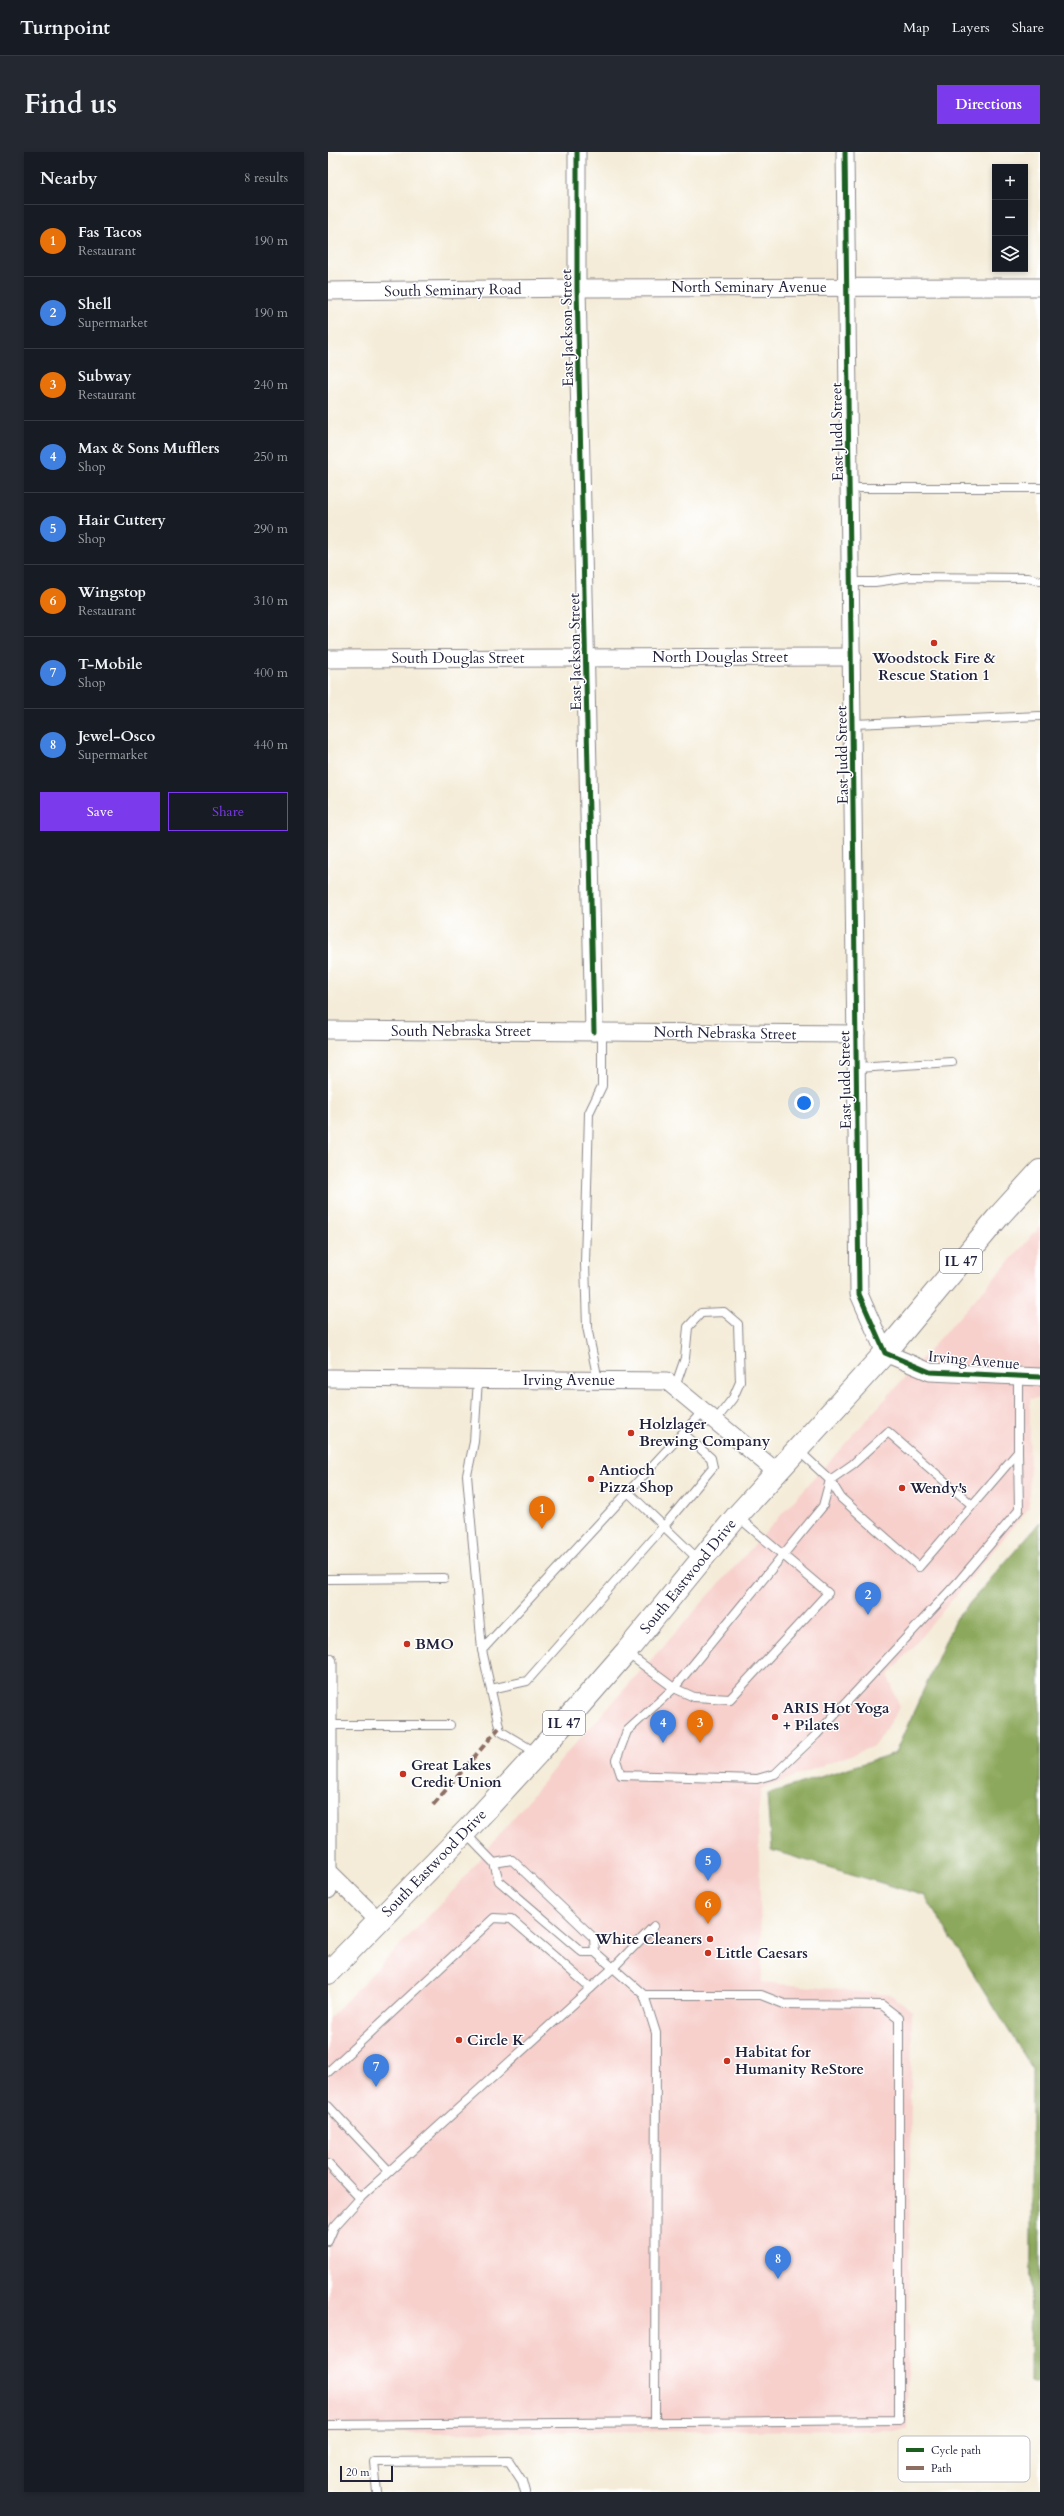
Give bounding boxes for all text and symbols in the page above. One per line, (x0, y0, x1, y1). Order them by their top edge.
text: Turnpoint (20, 15, 110, 41)
text: Map (903, 18, 930, 37)
text: Layers (952, 18, 990, 37)
text: Share (1012, 18, 1044, 37)
text: Find us (24, 85, 117, 123)
button: Directions (937, 85, 1040, 124)
map controls (992, 164, 1028, 272)
button: + (992, 164, 1028, 200)
text: Nearby (40, 167, 97, 190)
text: 8 results (244, 169, 288, 187)
button: − (992, 200, 1028, 236)
text: Fas Tacos (78, 222, 142, 242)
text: 1 (50, 232, 56, 250)
text: 190 m (254, 232, 288, 250)
button: layers (992, 236, 1028, 272)
text: Restaurant (78, 242, 136, 260)
street label: East Jackson Street (556, 269, 578, 387)
street label: North Seminary Avenue (671, 277, 827, 297)
street label: South Seminary Road (384, 279, 522, 301)
text: Shell (78, 294, 111, 314)
text: 2 (50, 304, 56, 322)
text: 190 m (254, 304, 288, 322)
text: Supermarket (78, 314, 148, 332)
text: Subway (78, 366, 131, 386)
text: 3 (50, 376, 56, 394)
text: 240 m (254, 376, 288, 394)
street label: East Judd Street (826, 382, 848, 482)
text: Restaurant (78, 386, 136, 404)
text: Max & Sons Mufflers (78, 438, 220, 458)
text: 4 (50, 448, 56, 466)
text: 250 m (254, 448, 288, 466)
text: Shop (78, 458, 106, 476)
text: Hair Cuttery (78, 510, 166, 530)
text: 5 (50, 520, 56, 538)
text: 290 m (254, 520, 288, 538)
text: Shop (78, 530, 106, 548)
text: Wingstop (78, 582, 146, 602)
text: 6 (50, 592, 56, 610)
text: 310 m (254, 592, 288, 610)
street label: East Jackson Street (564, 593, 586, 711)
text: Restaurant (78, 602, 136, 620)
marker: Woodstock Fire & Rescue Station 1 (929, 638, 939, 648)
street label: North Douglas Street (652, 647, 788, 667)
street label: South Douglas Street (391, 648, 525, 668)
place label: Woodstock Fire & Rescue Station 1 (871, 648, 996, 685)
text: T-Mobile (78, 654, 143, 674)
text: 7 (50, 664, 56, 682)
text: 400 m (254, 664, 288, 682)
text: Shop (78, 674, 106, 692)
street label: East Judd Street (831, 705, 853, 805)
text: Jewel-Osco (78, 726, 155, 746)
text: 8 (50, 736, 56, 754)
text: 440 m (254, 736, 288, 754)
text: Supermarket (78, 746, 148, 764)
button: Save (40, 792, 160, 831)
button: Share (168, 792, 288, 831)
street label: South Nebraska Street (391, 1021, 531, 1041)
street label: North Nebraska Street (654, 1022, 797, 1044)
street label: East Judd Street (834, 1030, 856, 1130)
your location (794, 1093, 814, 1113)
road number: IL 47 (940, 1249, 982, 1273)
street label: Irving Avenue (927, 1346, 1021, 1374)
street label: Irving Avenue (523, 1370, 615, 1390)
place label: Holzlager Brewing Company (639, 1414, 771, 1451)
marker: Holzlager Brewing Company (626, 1428, 636, 1438)
place label: Antioch Pizza Shop (599, 1460, 674, 1497)
marker: Antioch Pizza Shop (586, 1474, 596, 1484)
place label: Wendy's (909, 1478, 967, 1498)
marker: Wendy's (897, 1483, 907, 1493)
pin: 1 (529, 1496, 555, 1529)
street label: South Eastwood Drive (635, 1514, 741, 1638)
pin: 2 (855, 1582, 881, 1615)
place label: BMO (415, 1634, 454, 1654)
marker: BMO (402, 1639, 412, 1649)
place label: ARIS Hot Yoga + Pilates (783, 1698, 890, 1735)
pin: 4 (650, 1710, 676, 1743)
pin: 3 (687, 1710, 713, 1743)
road number: IL 47 (543, 1711, 585, 1735)
marker: ARIS Hot Yoga + Pilates (770, 1712, 780, 1722)
place label: Great Lakes Credit Union (411, 1755, 502, 1792)
marker: Great Lakes Credit Union (398, 1769, 408, 1779)
street label: South Eastwood Drive (377, 1805, 491, 1921)
pin: 5 (695, 1848, 721, 1881)
pin: 6 (695, 1891, 721, 1924)
place label: White Cleaners (594, 1929, 702, 1949)
marker: White Cleaners (705, 1934, 715, 1944)
place label: Little Caesars (716, 1943, 808, 1963)
marker: Little Caesars (703, 1948, 713, 1958)
place label: Circle K (467, 2030, 525, 2050)
marker: Circle K (454, 2035, 464, 2045)
place label: Habitat for Humanity ReStore (735, 2042, 864, 2079)
pin: 7 (363, 2054, 389, 2087)
marker: Habitat for Humanity ReStore (722, 2056, 732, 2066)
pin: 8 (765, 2246, 791, 2279)
legend (898, 2436, 1030, 2482)
text: Cycle path (931, 2443, 981, 2458)
text: Path (931, 2461, 952, 2476)
scale bar (340, 2464, 393, 2483)
text: 20 m (346, 2465, 370, 2480)

